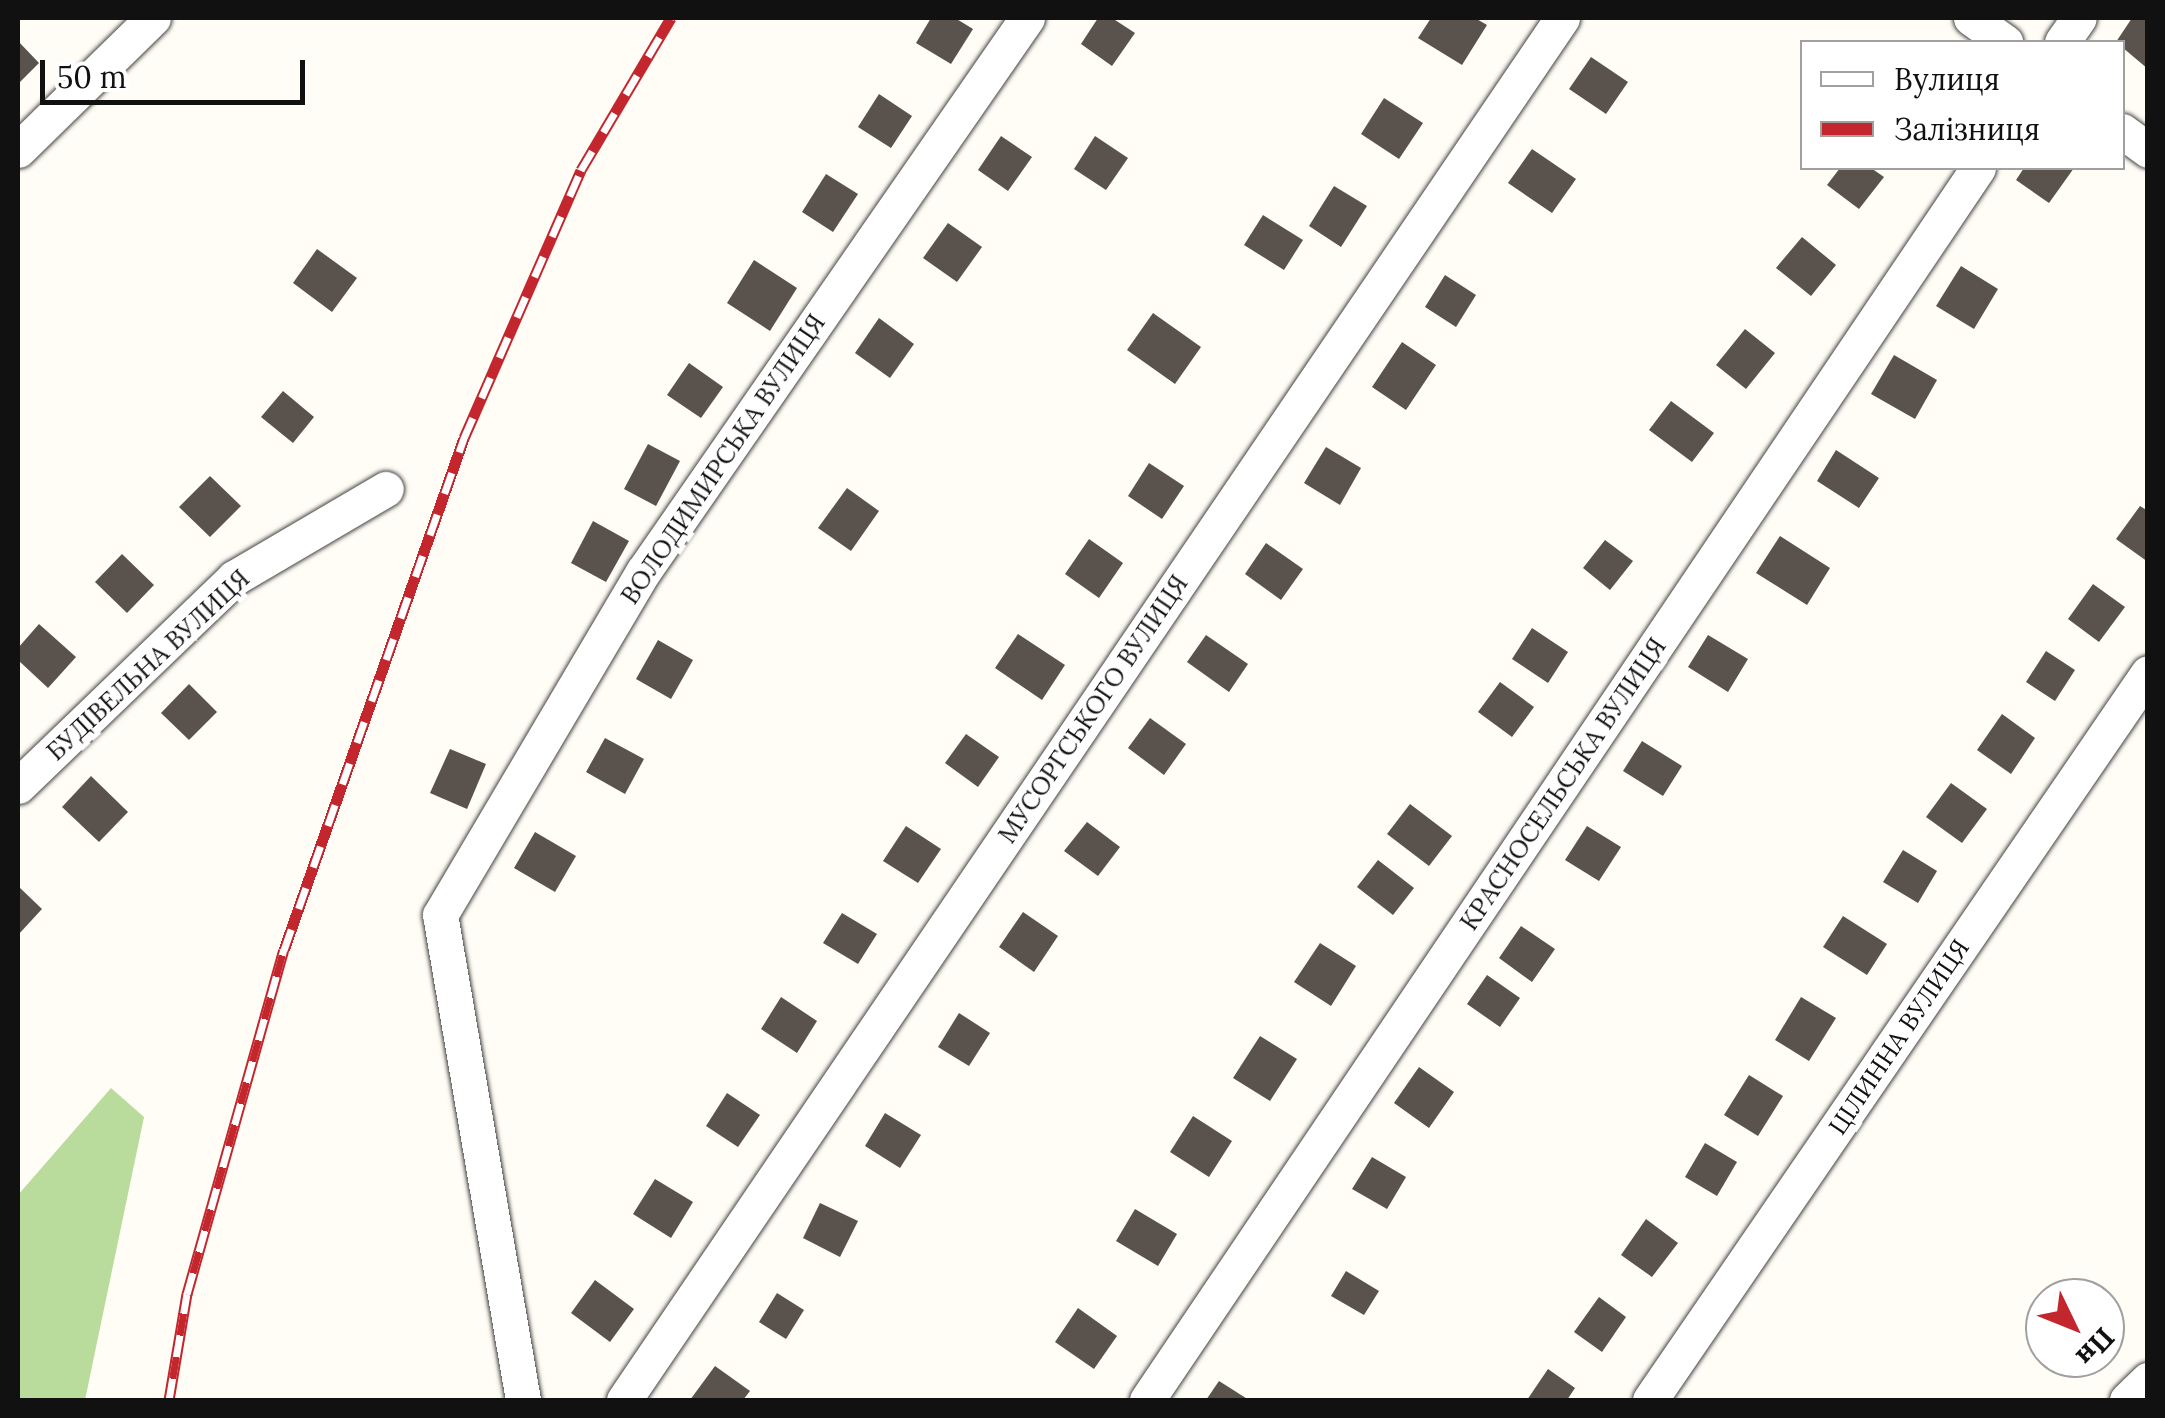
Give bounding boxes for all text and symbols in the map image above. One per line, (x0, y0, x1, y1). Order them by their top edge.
scale bar (45, 40, 310, 102)
legend (1800, 40, 2125, 170)
text: 50 m (57, 58, 127, 96)
text: Вулиця (1894, 60, 2000, 98)
text: Залізниця (1894, 110, 2040, 148)
street label: ВОЛОДИМИРСЬКА ВУЛИЦЯ (615, 308, 831, 610)
street label: БУДІВЕЛЬНА ВУЛИЦЯ (41, 563, 255, 767)
street label: МУСОРГСЬКОГО ВУЛИЦЯ (992, 569, 1194, 849)
street label: КРАСНОСЕЛЬСЬКА ВУЛИЦЯ (1454, 632, 1672, 936)
street label: ЦІЛИННА ВУЛИЦЯ (1822, 934, 1976, 1140)
north arrow (2025, 1278, 2125, 1378)
text: Пн (2068, 1320, 2122, 1374)

